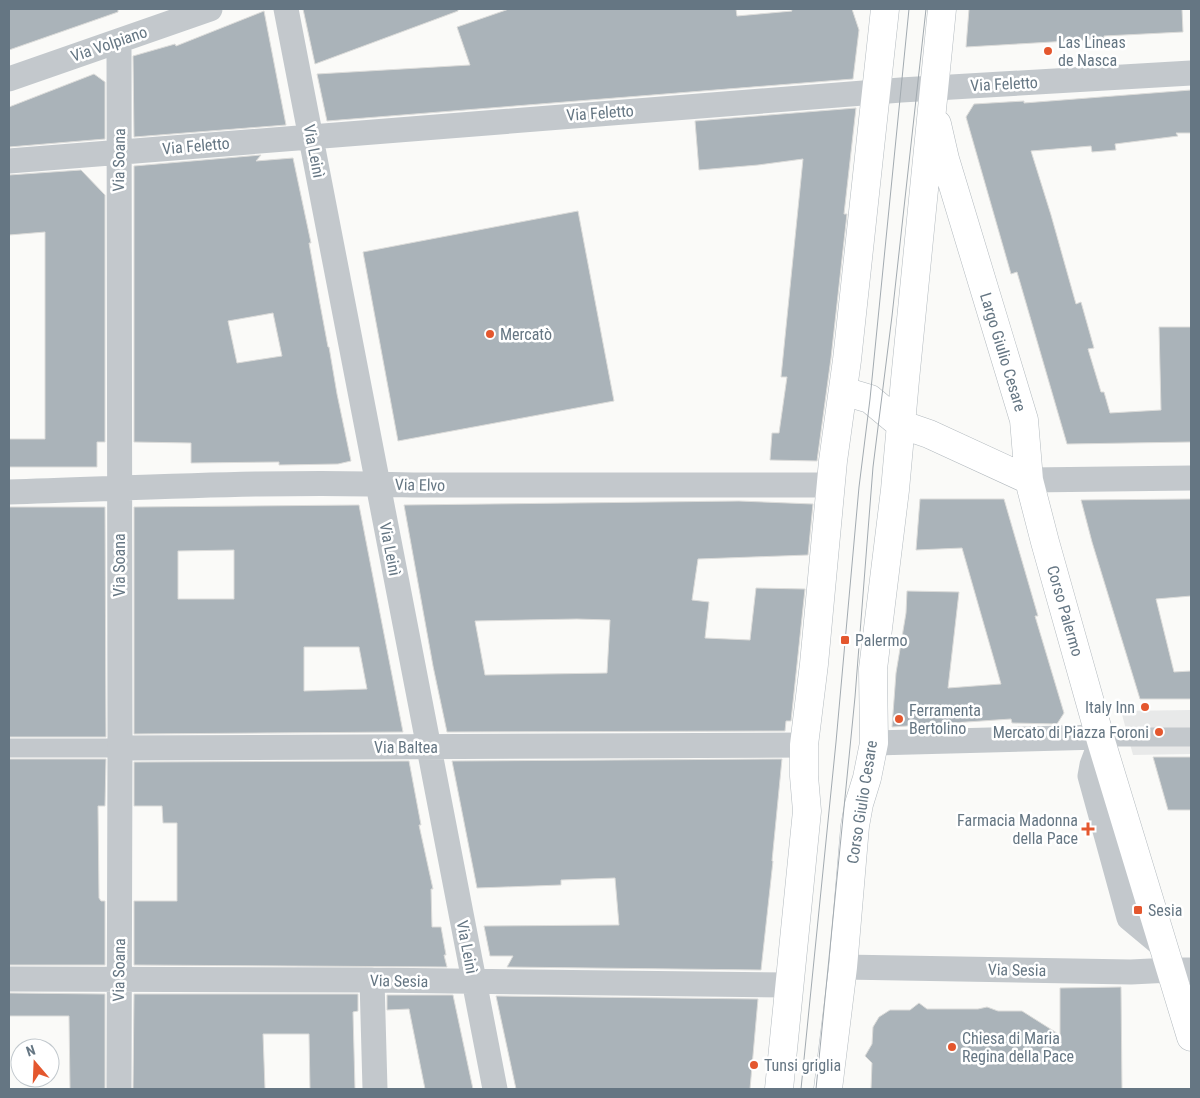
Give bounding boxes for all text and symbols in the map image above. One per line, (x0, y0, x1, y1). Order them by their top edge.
street label: Via Volpiano (68, 22, 150, 66)
place label: Las Lineas de Nasca (1058, 33, 1126, 70)
marker: Las Lineas de Nasca (1042, 45, 1054, 57)
street label: Via Feletto (970, 73, 1038, 95)
street label: Via Feletto (566, 101, 634, 125)
street label: Via Leinì (299, 123, 329, 179)
street label: Via Soana (109, 128, 129, 192)
street label: Via Feletto (162, 134, 230, 158)
street label: Largo Giulio Cesare (976, 290, 1030, 414)
place label: Mercatò (500, 325, 552, 344)
marker: Mercatò (484, 328, 496, 340)
street label: Via Elvo (395, 475, 445, 495)
street label: Via Leinì (375, 521, 405, 577)
street label: Via Soana (110, 533, 129, 597)
street label: Corso Palermo (1043, 563, 1087, 659)
place label: Palermo (855, 631, 908, 650)
marker: Palermo (839, 634, 851, 646)
place label: Italy Inn (1085, 698, 1135, 717)
place label: Ferramenta Bertolino (909, 701, 981, 738)
marker: Italy Inn (1139, 701, 1151, 713)
marker: Ferramenta Bertolino (893, 713, 905, 725)
place label: Mercato di Piazza Foroni (993, 723, 1149, 742)
marker: Mercato di Piazza Foroni (1153, 726, 1165, 738)
street label: Via Baltea (374, 738, 438, 757)
street label: Corso Giulio Cesare (843, 739, 881, 865)
place label: Farmacia Madonna della Pace (957, 811, 1078, 848)
marker: Farmacia Madonna della Pace (1082, 823, 1094, 835)
place label: Sesia (1148, 901, 1182, 920)
marker: Sesia (1132, 904, 1144, 916)
street label: Via Leinì (452, 919, 482, 975)
street label: Via Soana (109, 938, 129, 1002)
street label: Via Sesia (988, 960, 1046, 980)
street label: Via Sesia (370, 971, 428, 991)
place label: Chiesa di Maria Regina della Pace (962, 1029, 1074, 1066)
north arrow (10, 1038, 60, 1088)
marker: Chiesa di Maria Regina della Pace (946, 1041, 958, 1053)
text: N (24, 1042, 37, 1060)
place label: Tunsi griglia (764, 1056, 841, 1075)
marker: Tunsi griglia (748, 1059, 760, 1071)

